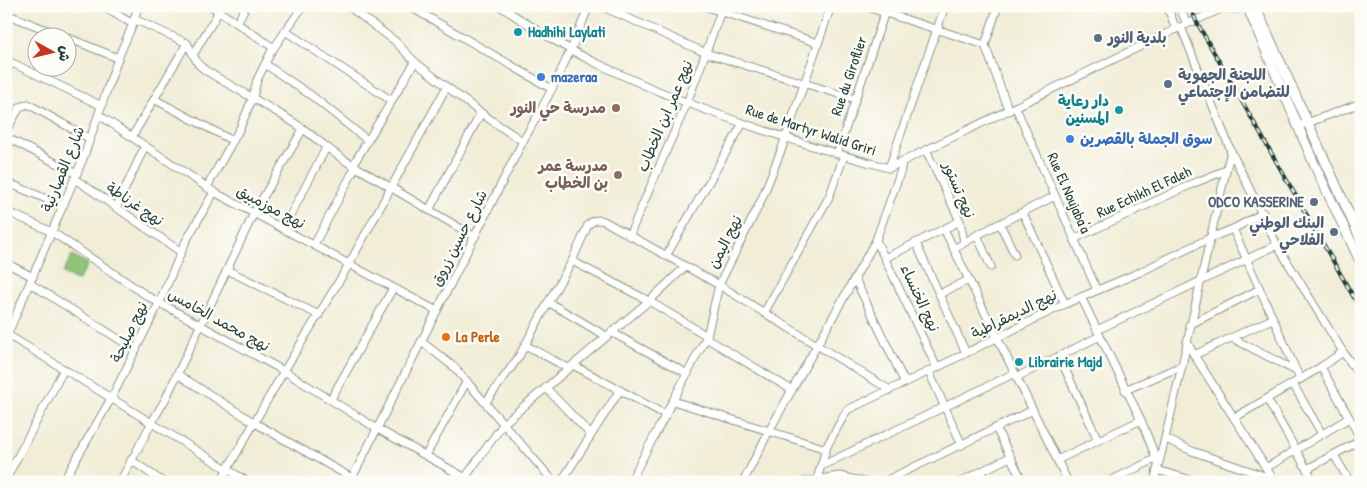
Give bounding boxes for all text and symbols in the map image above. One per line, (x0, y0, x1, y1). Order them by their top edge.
place label: Hadhihi Laylati (528, 21, 606, 43)
marker: Hadhihi Laylati (512, 26, 524, 38)
place label: بلدية النور (1106, 27, 1167, 48)
north arrow (28, 28, 78, 78)
marker: بلدية النور (1092, 32, 1104, 44)
street label: Rue du Giroflier (825, 33, 872, 118)
text: ش (55, 45, 76, 63)
street label: نهج عمر ابن الخطاب (632, 57, 698, 175)
place label: اللجنة الجهوية للتضامن الإجتماعي (1178, 64, 1290, 106)
place label: mazeraa (551, 66, 597, 87)
marker: mazeraa (535, 71, 547, 83)
marker: اللجنة الجهوية للتضامن الإجتماعي (1162, 78, 1174, 90)
place label: دار رعاية المسنين (1058, 90, 1109, 128)
place label: مدرسة حي النور (509, 97, 606, 122)
street label: Rue de Martyr Walid Griri (743, 99, 879, 161)
marker: مدرسة حي النور (610, 102, 622, 114)
marker: دار رعاية المسنين (1113, 104, 1125, 116)
street label: شارع القصارنية (36, 123, 89, 215)
place label: سوق الجملة بالقصرين (1080, 128, 1213, 149)
marker: سوق الجملة بالقصرين (1064, 133, 1076, 145)
street label: Rue El Noujaba'a (1042, 149, 1097, 237)
place label: مدرسة عمر بن الخطاب (537, 155, 608, 193)
street label: نهج تستور (938, 157, 981, 221)
street label: Rue Echikh El Faleh (1093, 160, 1195, 223)
marker: مدرسة عمر بن الخطاب (612, 169, 624, 181)
street label: نهج غرناطة (102, 177, 168, 231)
street label: نهج موزمبيق (233, 180, 309, 233)
street label: شارع حسين زروق (425, 186, 492, 290)
place label: ODCO KASSERINE (1208, 191, 1304, 212)
marker: ODCO KASSERINE (1308, 196, 1320, 208)
street label: نهج اليمن (702, 211, 747, 272)
place label: البنك الوطني الفلاحي (1249, 212, 1324, 254)
marker: البنك الوطني الفلاحي (1328, 226, 1340, 238)
street label: نهج الخنساء (896, 260, 945, 335)
street label: نهج محمد الخامس (164, 283, 274, 356)
street label: نهج الديمقراطية (967, 284, 1060, 343)
street label: نهج صليحة (105, 298, 152, 366)
place label: La Perle (456, 326, 500, 347)
marker: La Perle (440, 331, 452, 343)
place label: Librairie Majd (1029, 351, 1102, 372)
marker: Librairie Majd (1013, 356, 1025, 368)

